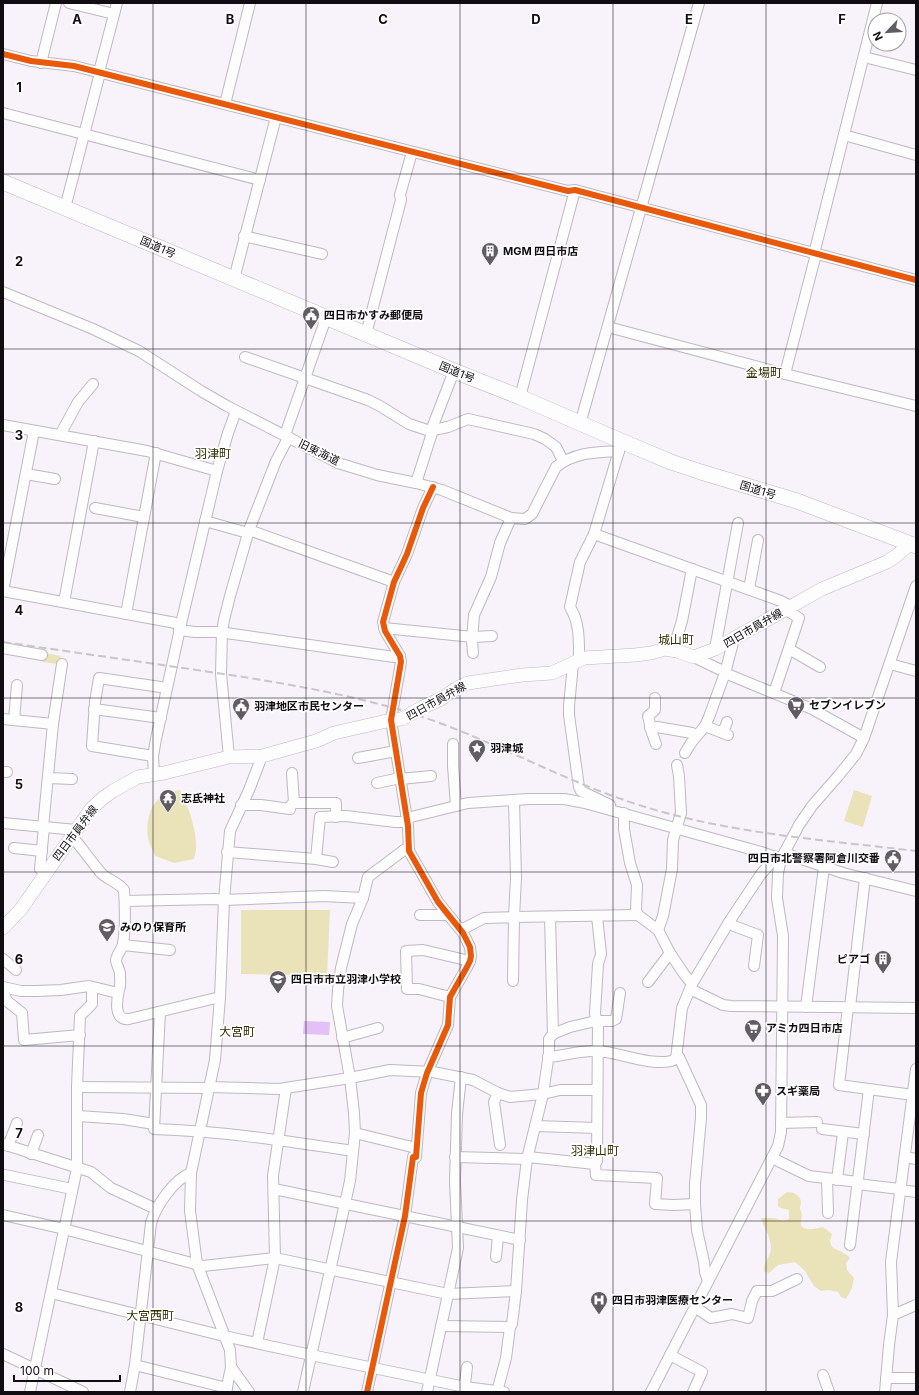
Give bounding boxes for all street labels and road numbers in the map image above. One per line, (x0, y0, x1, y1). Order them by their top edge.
street label: 国道1号 (138, 233, 178, 261)
street label: 国道1号 (437, 358, 477, 386)
street label: 旧東海道 (296, 436, 342, 468)
street label: 国道1号 (738, 478, 778, 502)
street label: 四日市員弁線 (721, 605, 785, 651)
street label: 四日市員弁線 (404, 679, 468, 723)
street label: 四日市員弁線 (50, 802, 100, 864)

